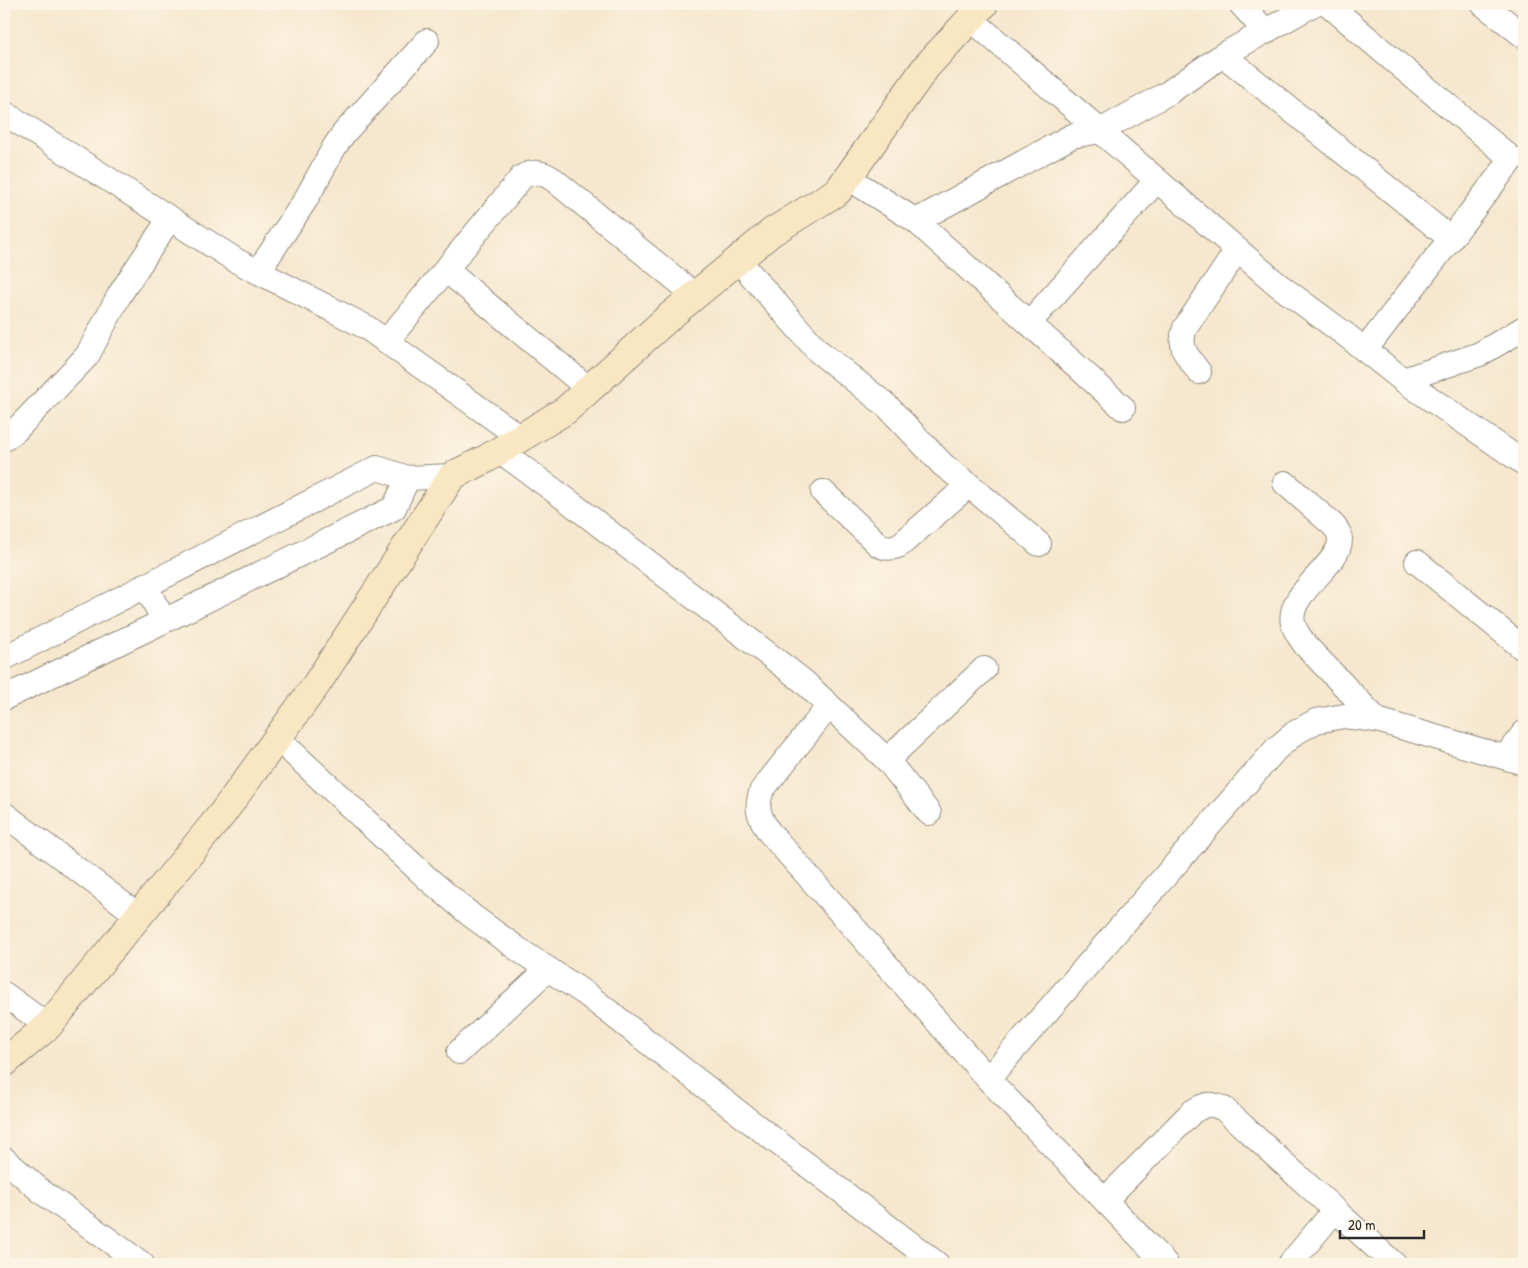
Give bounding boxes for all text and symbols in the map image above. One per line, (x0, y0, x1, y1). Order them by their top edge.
scale bar (1340, 1208, 1424, 1240)
text: 20 m (1348, 1214, 1375, 1235)

